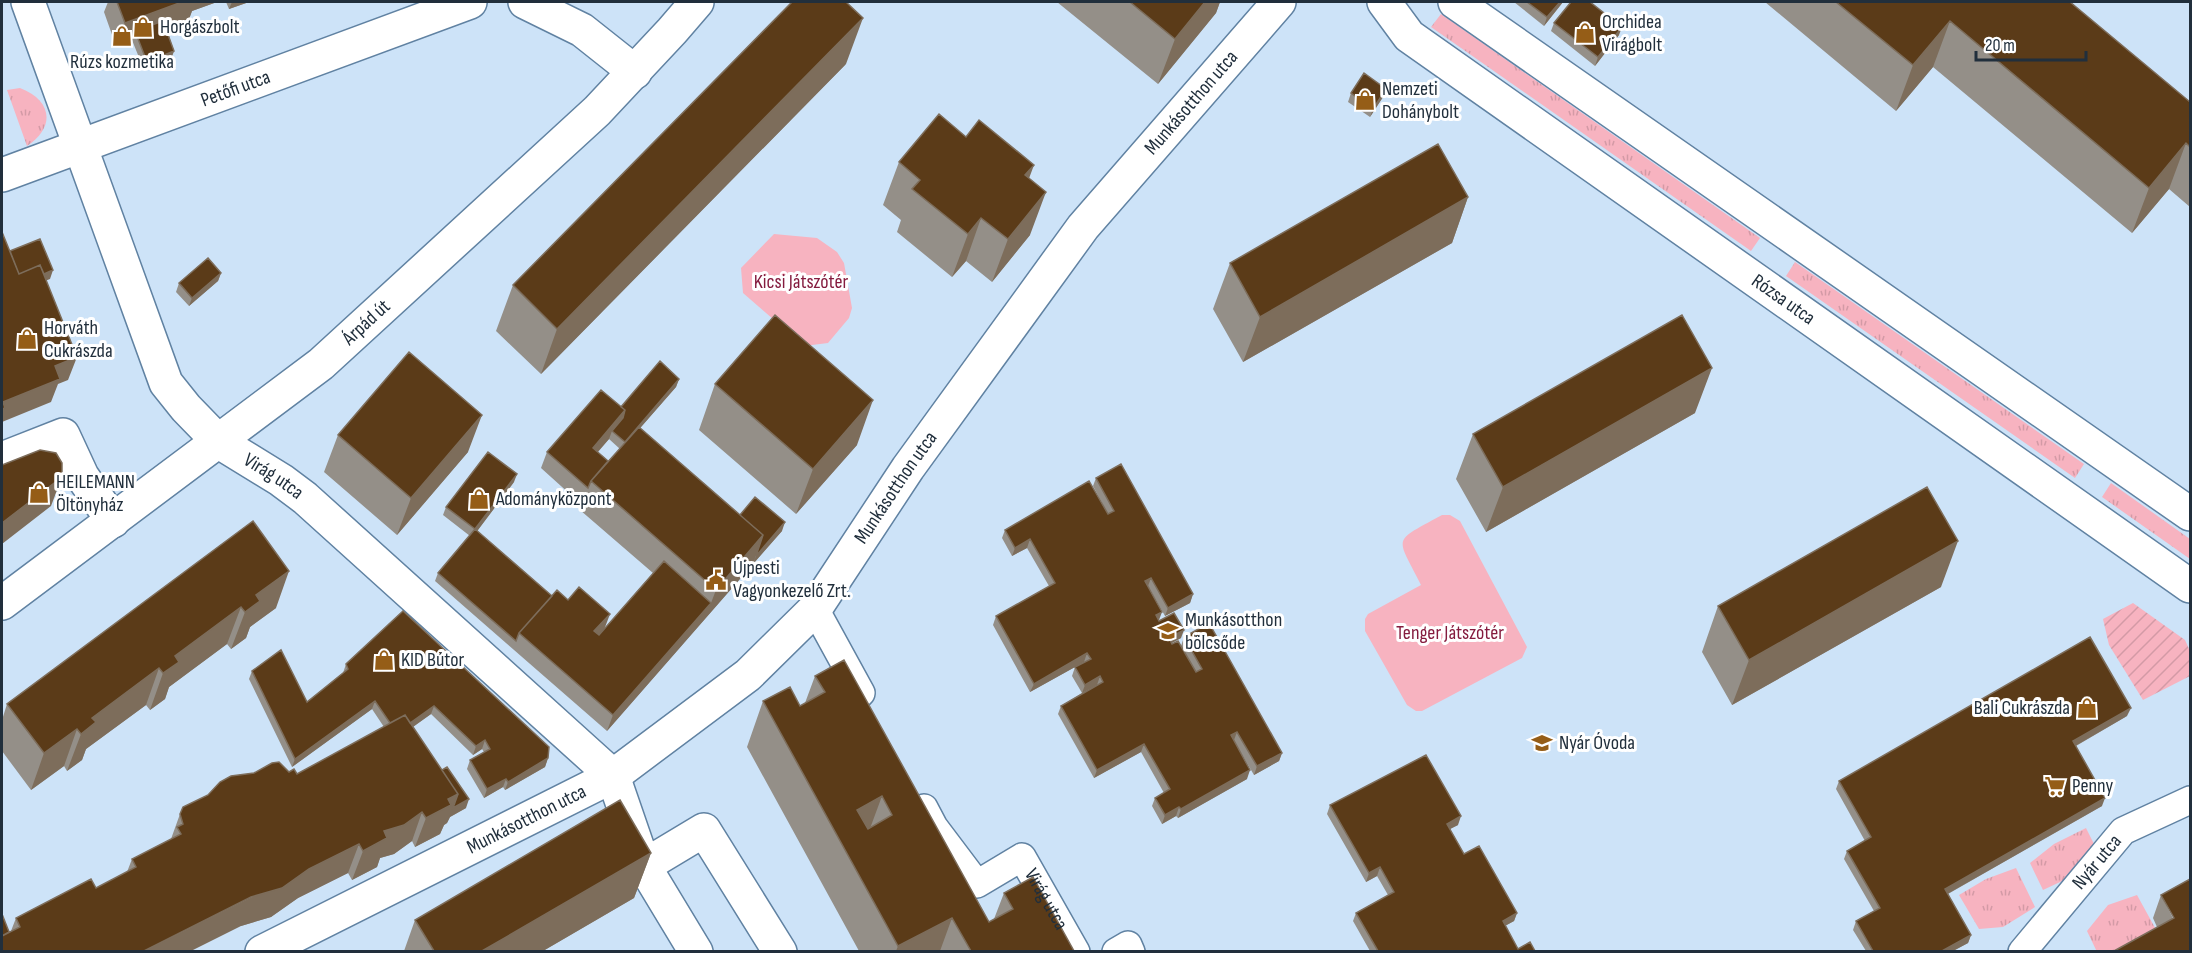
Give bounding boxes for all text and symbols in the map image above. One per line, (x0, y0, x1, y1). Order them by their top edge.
place label: Orchidea Virágbolt (1602, 10, 1662, 57)
shop icon: Horgászbolt (131, 15, 155, 39)
place label: Horgászbolt (160, 15, 240, 39)
shop icon: Orchidea Virágbolt (1573, 21, 1597, 45)
shop icon: Rúzs kozmetika (110, 24, 134, 48)
scale bar (1976, 24, 2086, 62)
text: 20 m (1985, 35, 2015, 56)
street label: Munkásotthon utca (1140, 46, 1243, 160)
place label: Rúzs kozmetika (70, 50, 174, 74)
street label: Petőfi utca (197, 65, 274, 112)
place label: Nemzeti Dohánybolt (1382, 77, 1459, 124)
shop icon: Nemzeti Dohánybolt (1353, 88, 1377, 112)
street label: Rózsa utca (1747, 269, 1820, 330)
park label: Kicsi Játszótér (754, 270, 849, 294)
street label: Árpád út (337, 295, 395, 351)
place label: Horváth Cukrászda (44, 316, 113, 363)
shop icon: Horváth Cukrászda (15, 327, 39, 351)
street label: Munkásotthon utca (849, 427, 942, 548)
street label: Virág utca (239, 448, 308, 505)
place label: HEILEMANN Öltönyház (56, 470, 135, 517)
shop icon: HEILEMANN Öltönyház (27, 481, 51, 505)
shop icon: Adományközpont (467, 487, 491, 511)
place label: Adományközpont (495, 487, 612, 511)
place label: Újpesti Vagyonkezelő Zrt. (733, 556, 851, 603)
public building icon: Újpesti Vagyonkezelő Zrt. (704, 568, 728, 592)
place label: Munkásotthon bölcsőde (1185, 608, 1282, 655)
school or university icon: Munkásotthon bölcsőde (1156, 619, 1180, 643)
park label: Tenger Játszótér (1396, 621, 1504, 645)
shop icon: KID Bútor (372, 648, 396, 672)
place label: KID Bútor (401, 648, 465, 672)
place label: Bali Cukrászda (1974, 696, 2070, 720)
shop icon: Bali Cukrászda (2075, 696, 2099, 720)
school or university icon: Nyár Óvoda (1530, 731, 1554, 755)
place label: Nyár Óvoda (1559, 731, 1635, 755)
supermarket icon: Penny (2043, 774, 2067, 798)
place label: Penny (2072, 774, 2114, 798)
street label: Munkásotthon utca (463, 779, 590, 859)
street label: Nyár utca (2067, 830, 2127, 894)
street label: Virág utca (1019, 864, 1073, 934)

